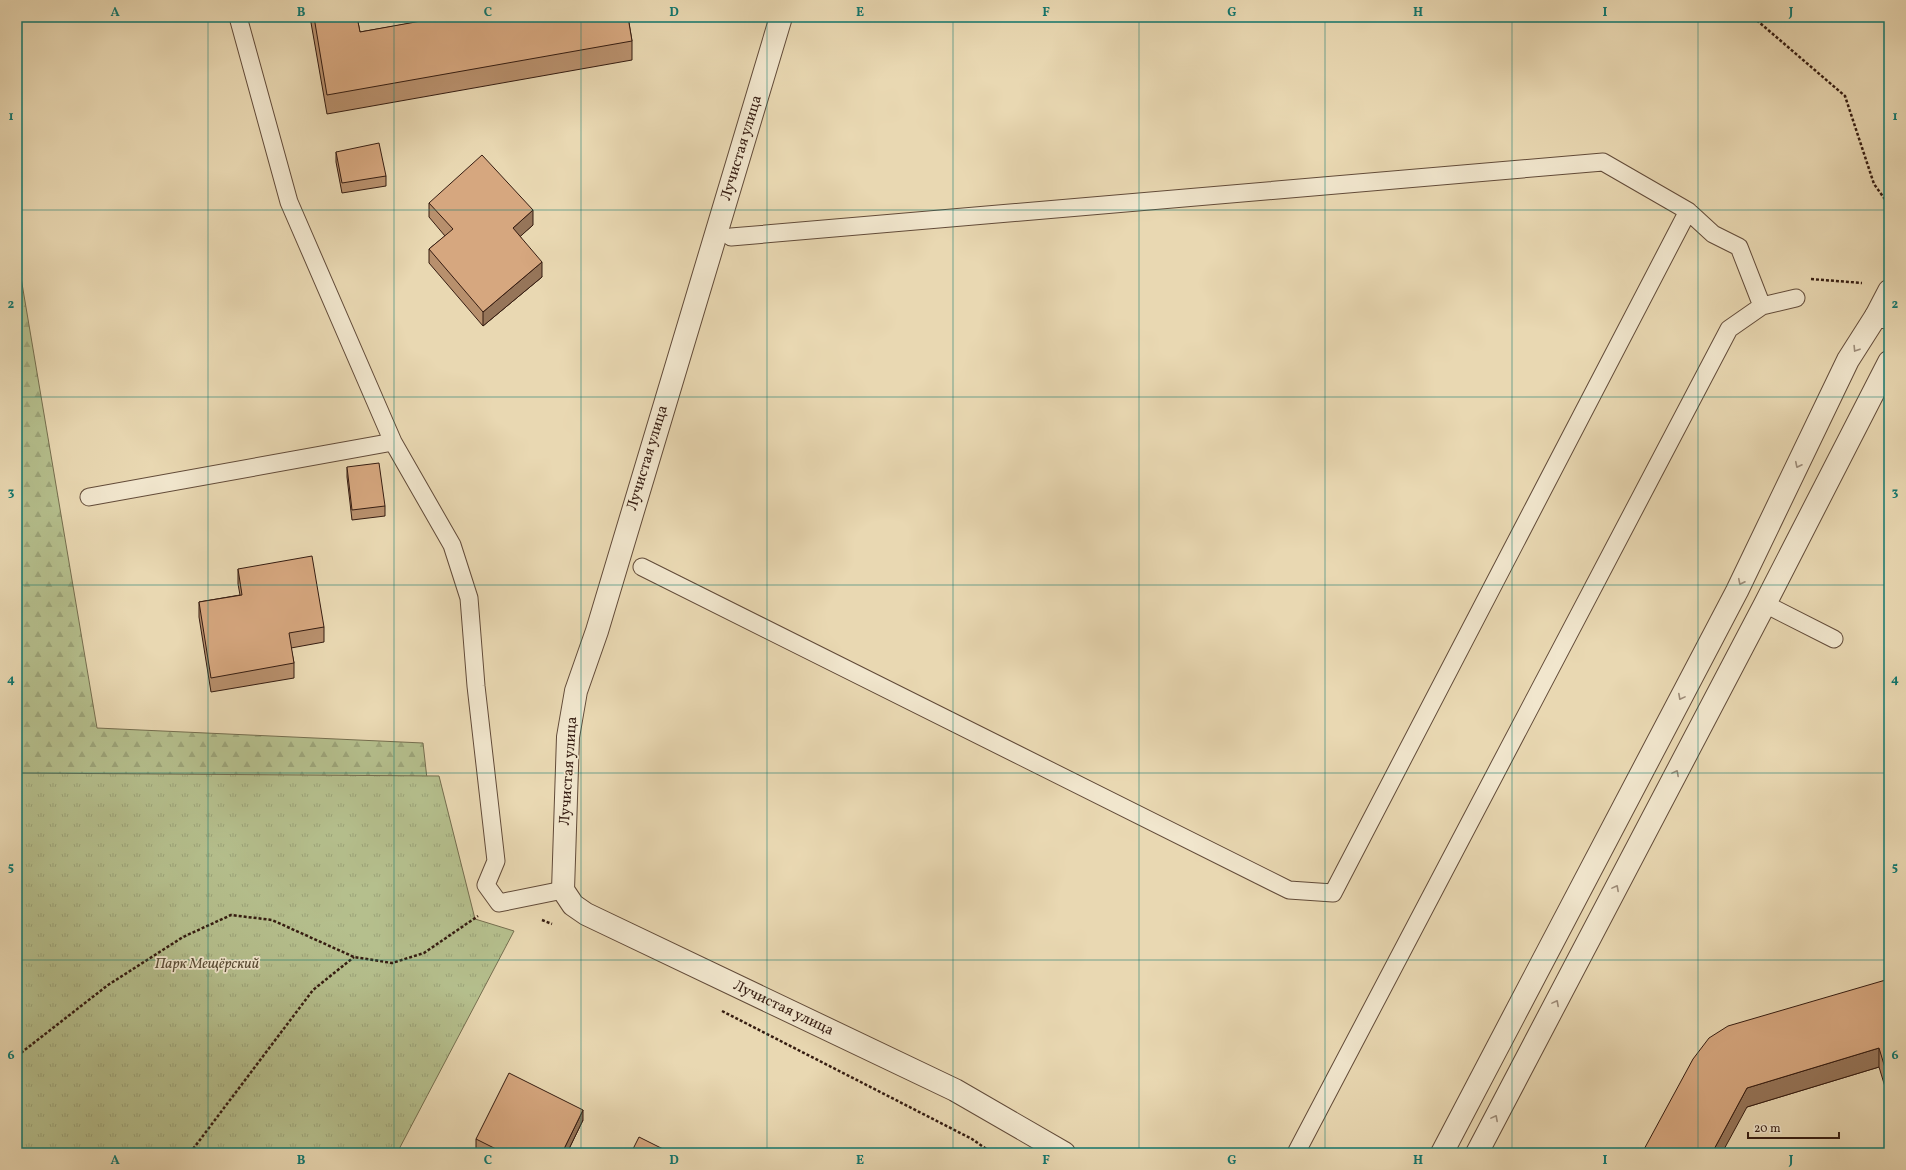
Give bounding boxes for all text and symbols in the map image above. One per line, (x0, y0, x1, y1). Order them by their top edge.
text: A (110, 4, 120, 22)
text: B (297, 4, 306, 22)
text: C (484, 4, 492, 22)
text: D (669, 4, 679, 22)
text: E (856, 4, 864, 22)
text: F (1042, 4, 1050, 22)
text: G (1227, 4, 1237, 22)
text: H (1413, 4, 1423, 22)
text: I (1603, 4, 1608, 22)
text: J (1788, 4, 1794, 22)
street label: Лучистая улица (716, 93, 768, 203)
text: 1 (8, 108, 14, 126)
text: 1 (1892, 108, 1898, 126)
text: 2 (8, 296, 15, 314)
text: 2 (1892, 296, 1899, 314)
one-way arrow (1853, 345, 1860, 352)
street label: Лучистая улица (622, 403, 674, 513)
one-way arrow (1795, 461, 1803, 468)
text: 3 (8, 484, 15, 502)
text: 3 (1892, 484, 1899, 502)
one-way arrow (1738, 578, 1746, 585)
text: 4 (7, 671, 15, 689)
text: 4 (1891, 671, 1899, 689)
one-way arrow (1678, 693, 1686, 701)
street label: Лучистая улица (555, 716, 583, 826)
one-way arrow (1671, 770, 1679, 777)
text: 5 (8, 859, 14, 877)
text: 5 (1892, 859, 1898, 877)
one-way arrow (1611, 885, 1619, 892)
park label: Парк Мещёрский (155, 954, 260, 975)
street label: Лучистая улица (730, 975, 837, 1041)
one-way arrow (1551, 1000, 1558, 1007)
text: 6 (7, 1047, 15, 1065)
text: 6 (1891, 1047, 1899, 1065)
scale bar (1748, 1114, 1839, 1140)
one-way arrow (1491, 1115, 1498, 1123)
text: 20 m (1754, 1121, 1781, 1137)
text: A (110, 1152, 120, 1170)
text: B (297, 1152, 306, 1170)
text: C (484, 1152, 492, 1170)
text: D (669, 1152, 679, 1170)
text: E (856, 1152, 864, 1170)
text: F (1042, 1152, 1050, 1170)
text: G (1227, 1152, 1237, 1170)
text: H (1413, 1152, 1423, 1170)
text: I (1603, 1152, 1608, 1170)
text: J (1788, 1152, 1794, 1170)

